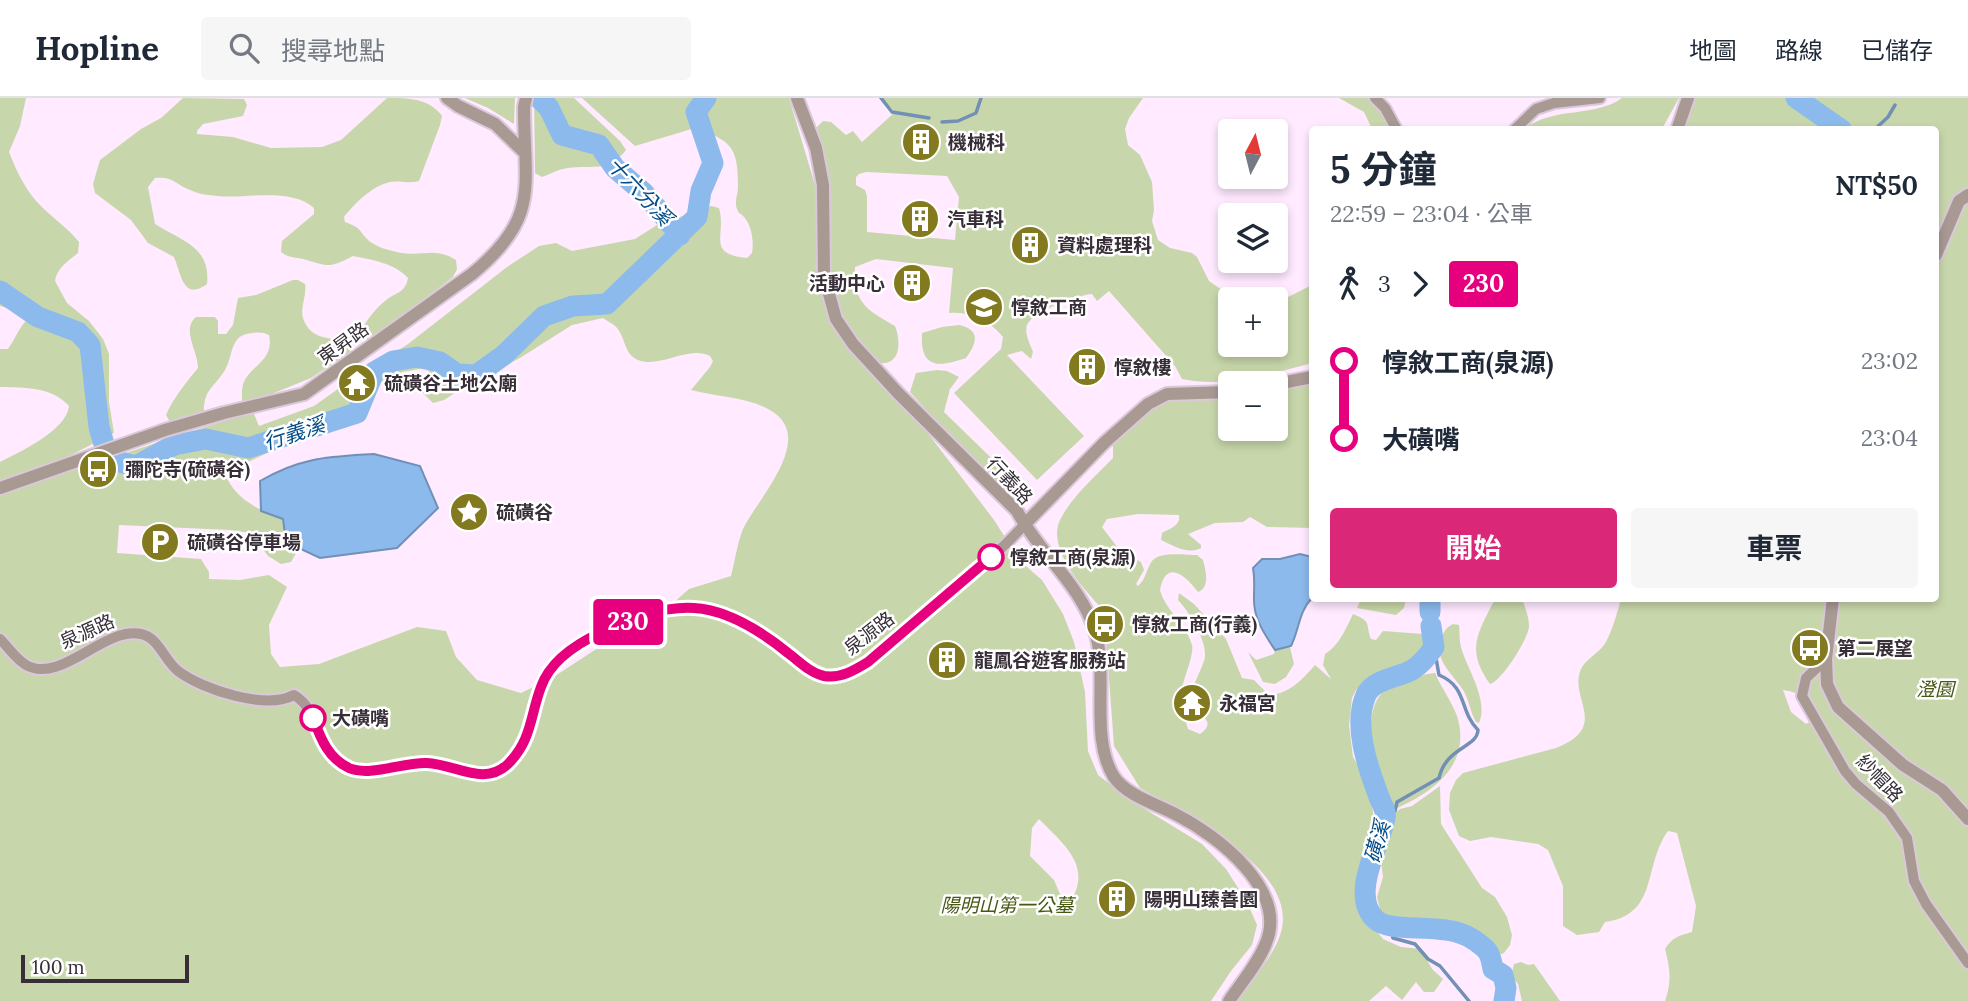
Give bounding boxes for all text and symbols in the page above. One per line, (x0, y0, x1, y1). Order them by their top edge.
search box (201, 17, 691, 80)
text: Hopline (35, 27, 159, 69)
icon: search (225, 29, 263, 67)
text: 搜尋地點 (281, 34, 385, 67)
text: 地圖 (1689, 35, 1737, 66)
text: 路線 (1775, 35, 1823, 66)
text: 已儲存 (1861, 35, 1933, 66)
north arrow (1218, 119, 1288, 189)
map controls (1218, 119, 1288, 441)
building icon: 機械科 (900, 121, 942, 163)
place label: 機械科 (948, 130, 1005, 154)
text: 5 分鐘 (1330, 145, 1437, 193)
water label: 十六分溪 (601, 151, 681, 233)
text: NT$50 (1835, 169, 1918, 202)
building icon: 汽車科 (899, 198, 941, 240)
text: 22:59 – 23:04 · 公車 (1330, 199, 1533, 228)
button: layers (1218, 203, 1288, 273)
place label: 汽車科 (947, 207, 1004, 231)
building icon: 資料處理科 (1009, 224, 1051, 266)
place label: 資料處理科 (1057, 233, 1152, 257)
building icon: 活動中心 (891, 262, 933, 304)
icon: walk (1330, 265, 1368, 303)
icon: forward (1401, 265, 1439, 303)
text: 230 (1463, 268, 1504, 299)
text: 3 (1378, 269, 1391, 298)
place label: 活動中心 (809, 271, 885, 295)
school or university icon: 惇敘工商 (963, 286, 1005, 328)
button: + (1218, 287, 1288, 357)
place label: 惇敘工商 (1011, 295, 1087, 319)
street label: 東昇路 (313, 317, 373, 369)
building icon: 惇敘樓 (1066, 346, 1108, 388)
text: 惇敘工商(泉源) (1382, 346, 1553, 379)
text: 23:02 (1861, 346, 1918, 375)
place label: 惇敘樓 (1114, 355, 1171, 379)
temple icon: 硫磺谷土地公廟 (336, 362, 378, 404)
place label: 硫磺谷土地公廟 (384, 371, 517, 395)
button: − (1218, 371, 1288, 441)
water label: 行義溪 (260, 409, 331, 456)
text: 大磺嘴 (1382, 423, 1460, 456)
text: 23:04 (1861, 423, 1918, 452)
bus stop icon: 彌陀寺(硫磺谷) (77, 448, 119, 490)
street label: 行義路 (982, 451, 1038, 509)
place label: 彌陀寺(硫磺谷) (125, 457, 251, 482)
place icon: 硫磺谷 (448, 491, 490, 533)
place label: 硫磺谷 (496, 500, 553, 524)
button: 開始 (1330, 508, 1617, 588)
button: 車票 (1631, 508, 1918, 588)
parking icon: 硫磺谷停車場 (139, 521, 181, 563)
place label: 硫磺谷停車場 (187, 530, 301, 554)
marker: 惇敘工商(泉源) (978, 544, 1004, 570)
place label: 惇敘工商(泉源) (1010, 545, 1136, 570)
line badge: 230 (588, 599, 668, 645)
bus stop icon: 惇敘工商(行義) (1084, 603, 1126, 645)
text: 230 (607, 606, 649, 637)
street label: 泉源路 (839, 606, 899, 660)
street label: 泉源路 (56, 608, 118, 654)
place label: 惇敘工商(行義) (1132, 612, 1258, 637)
bus stop icon: 第二展望 (1789, 627, 1831, 669)
place label: 第二展望 (1837, 636, 1913, 660)
building icon: 龍鳳谷遊客服務站 (926, 639, 968, 681)
place label: 龍鳳谷遊客服務站 (974, 648, 1126, 672)
park label: 澄園 (1916, 677, 1957, 701)
temple icon: 永福宮 (1171, 682, 1213, 724)
place label: 永福宮 (1219, 691, 1276, 715)
marker: 大磺嘴 (300, 705, 326, 731)
place label: 大磺嘴 (332, 706, 389, 730)
street label: 紗帽路 (1852, 749, 1908, 807)
water label: 磺溪 (1358, 815, 1397, 866)
building icon: 陽明山臻善園 (1096, 878, 1138, 920)
place label: 陽明山臻善園 (1144, 887, 1258, 911)
park label: 陽明山第一公墓 (940, 893, 1076, 917)
scale bar (21, 952, 189, 984)
text: 100 m (32, 955, 85, 979)

